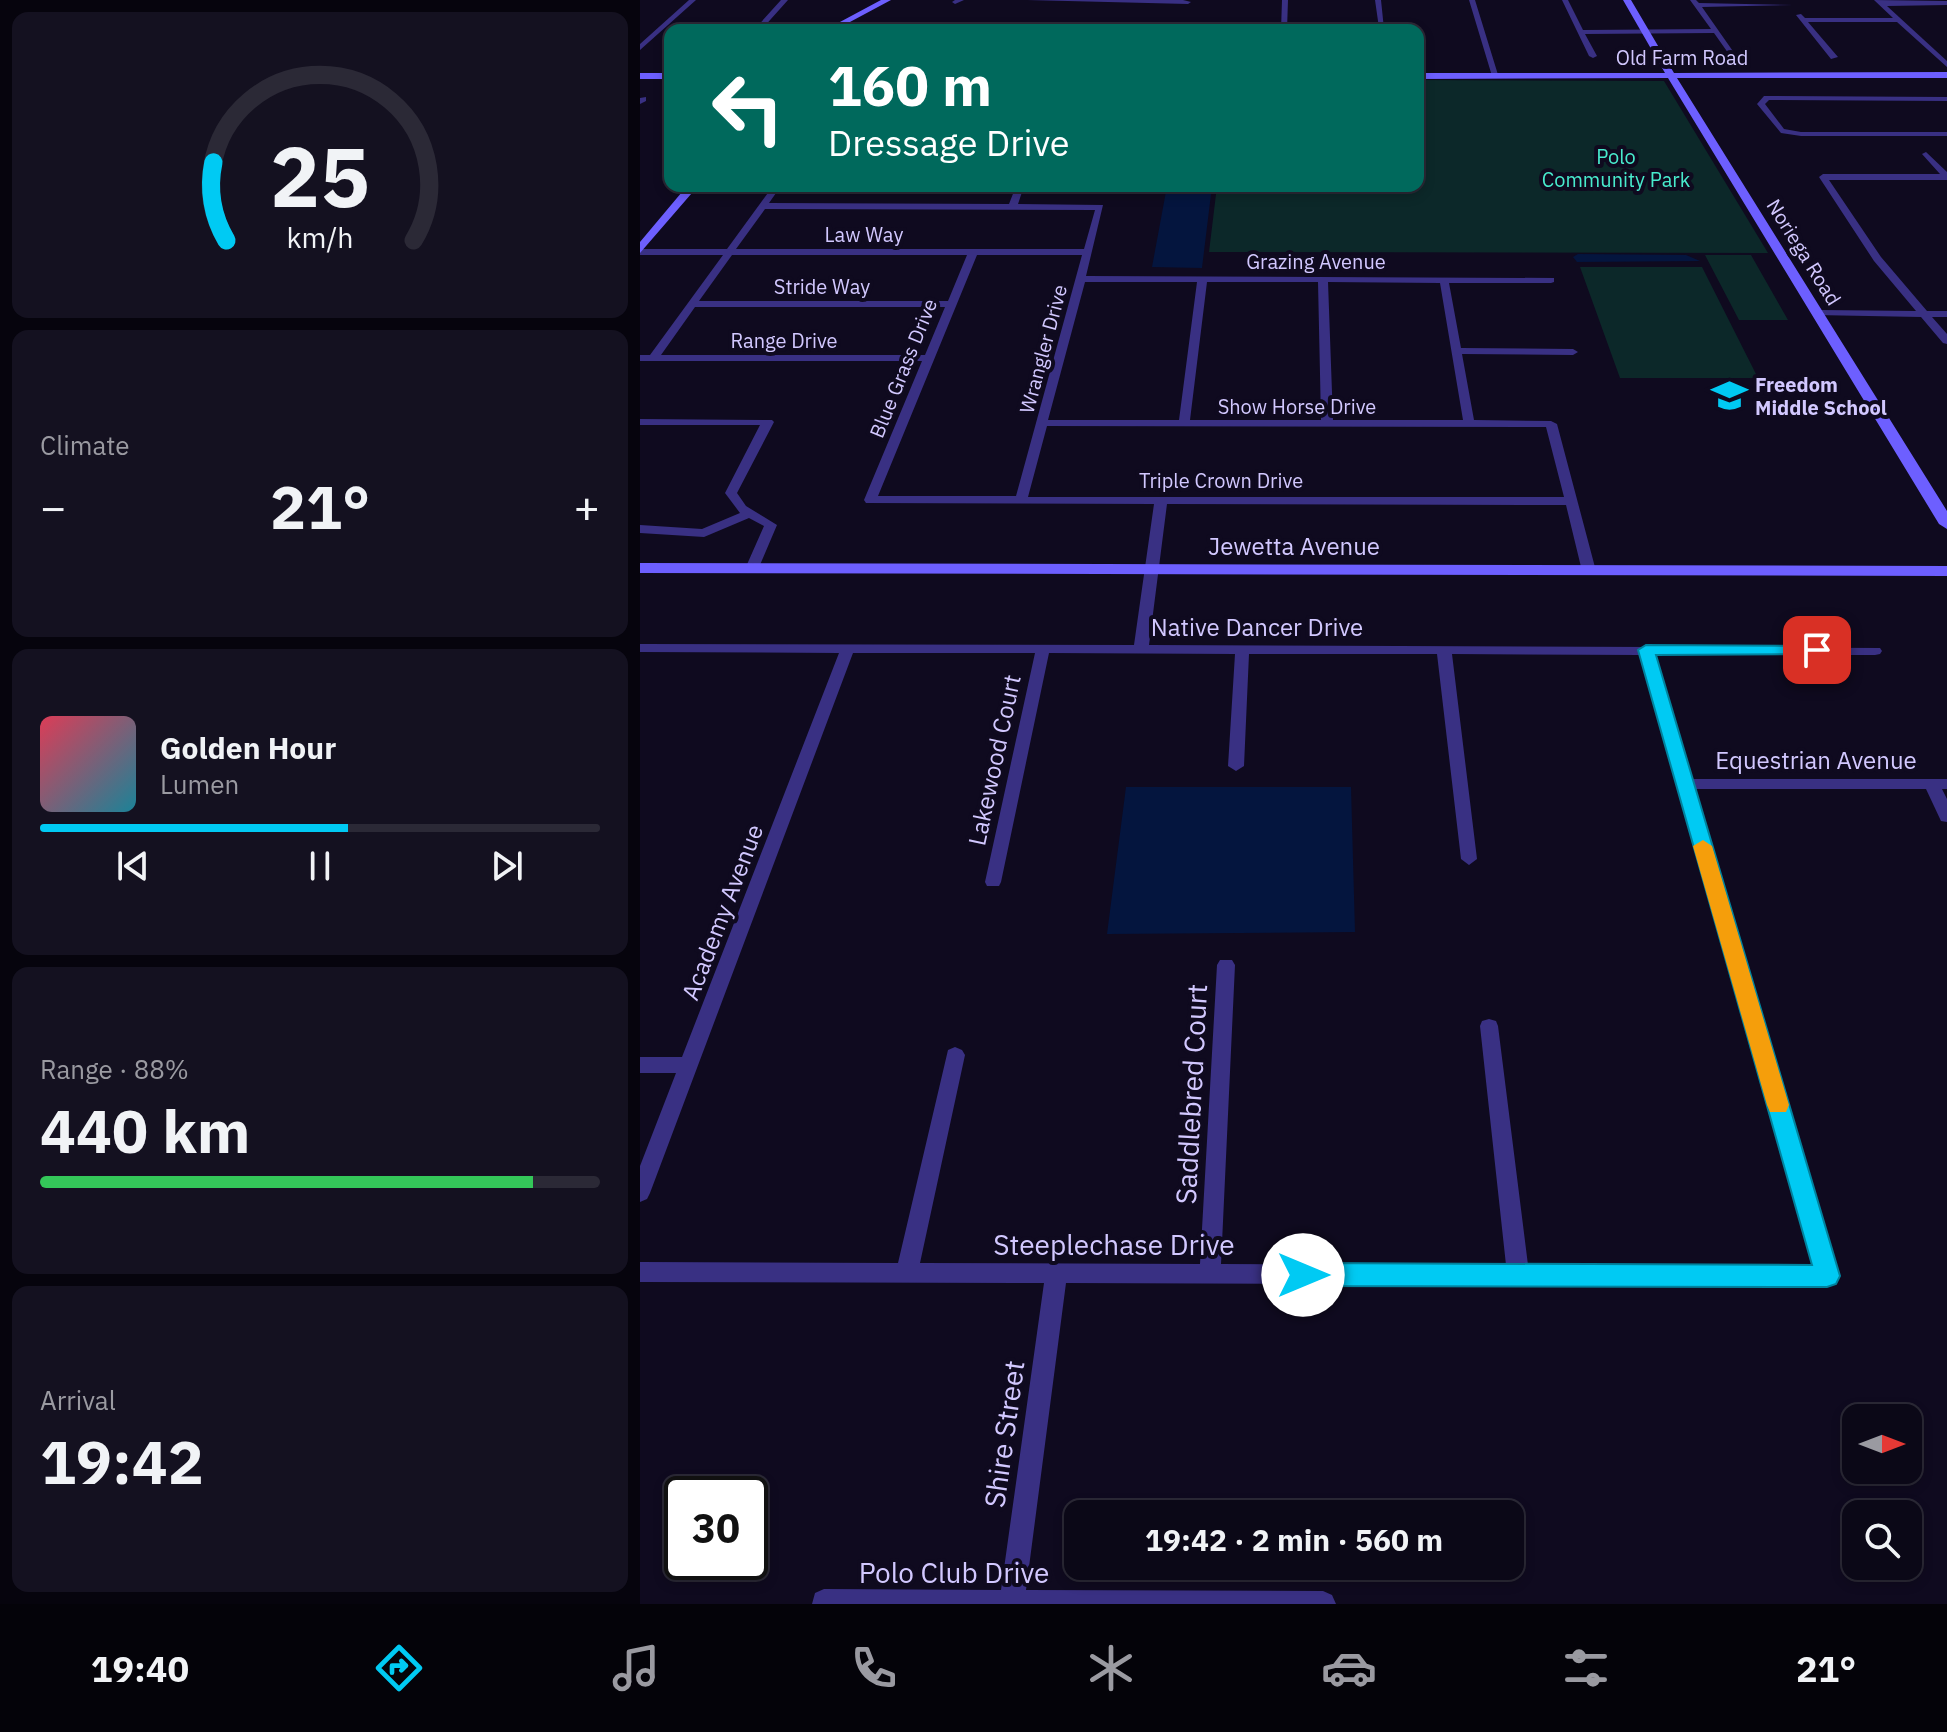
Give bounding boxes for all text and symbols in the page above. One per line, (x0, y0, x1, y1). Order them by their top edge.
street label: Old Farm Road (1616, 44, 1748, 71)
text: 160 m (828, 49, 992, 121)
icon: left (696, 56, 800, 160)
text: Dressage Drive (828, 119, 1070, 166)
text: 25 (270, 122, 370, 230)
park label: Polo Community Park (1542, 143, 1691, 193)
street label: Noriega Road (1761, 194, 1847, 310)
text: km/h (286, 219, 354, 256)
street label: Law Way (825, 221, 903, 248)
street label: Grazing Avenue (1246, 248, 1386, 275)
street label: Stride Way (774, 273, 870, 300)
street label: Wrangler Drive (1013, 282, 1073, 416)
street label: Blue Grass Drive (863, 294, 943, 442)
street label: Range Drive (730, 327, 838, 354)
place label: Freedom Middle School (1755, 371, 1887, 421)
school or university icon: Freedom Middle School (1710, 377, 1748, 415)
street label: Show Horse Drive (1218, 393, 1376, 420)
text: Climate (40, 428, 130, 462)
text: 21° (270, 467, 370, 546)
street label: Triple Crown Drive (1139, 467, 1303, 494)
text: − (40, 478, 66, 535)
text: + (574, 478, 600, 535)
street label: Jewetta Avenue (1208, 530, 1380, 562)
street label: Native Dancer Drive (1151, 611, 1363, 643)
pin (1783, 616, 1851, 684)
icon: arrive (1795, 628, 1839, 672)
street label: Lakewood Court (960, 671, 1028, 849)
text: Golden Hour (160, 728, 336, 767)
street label: Equestrian Avenue (1715, 744, 1917, 776)
text: Lumen (160, 767, 239, 801)
street label: Academy Avenue (674, 819, 770, 1005)
icon: previous (111, 844, 155, 888)
icon: pause (298, 844, 342, 888)
icon: next (485, 844, 529, 888)
street label: Saddlebred Court (1167, 983, 1215, 1205)
text: Range · 88% (40, 1052, 189, 1086)
text: 440 km (40, 1091, 250, 1170)
street label: Steeplechase Drive (993, 1226, 1235, 1263)
position arrow (1261, 1233, 1345, 1317)
street label: Shire Street (975, 1358, 1033, 1510)
text: Arrival (40, 1383, 116, 1417)
north arrow (1842, 1404, 1922, 1484)
map controls (1842, 1404, 1922, 1580)
text: 19:42 (40, 1422, 204, 1501)
speed limit sign: 30 (664, 1476, 768, 1580)
button: search (1842, 1500, 1922, 1580)
text: 19:42 · 2 min · 560 m (1145, 1520, 1443, 1559)
street label: Polo Club Drive (859, 1554, 1049, 1591)
icon: directions (371, 1640, 427, 1696)
icon: music (608, 1640, 664, 1696)
icon: phone (846, 1640, 902, 1696)
icon: climate (1083, 1640, 1139, 1696)
icon: car (1321, 1640, 1377, 1696)
icon: filters (1558, 1640, 1614, 1696)
text: 19:40 (91, 1645, 189, 1692)
text: 21° (1796, 1645, 1856, 1692)

